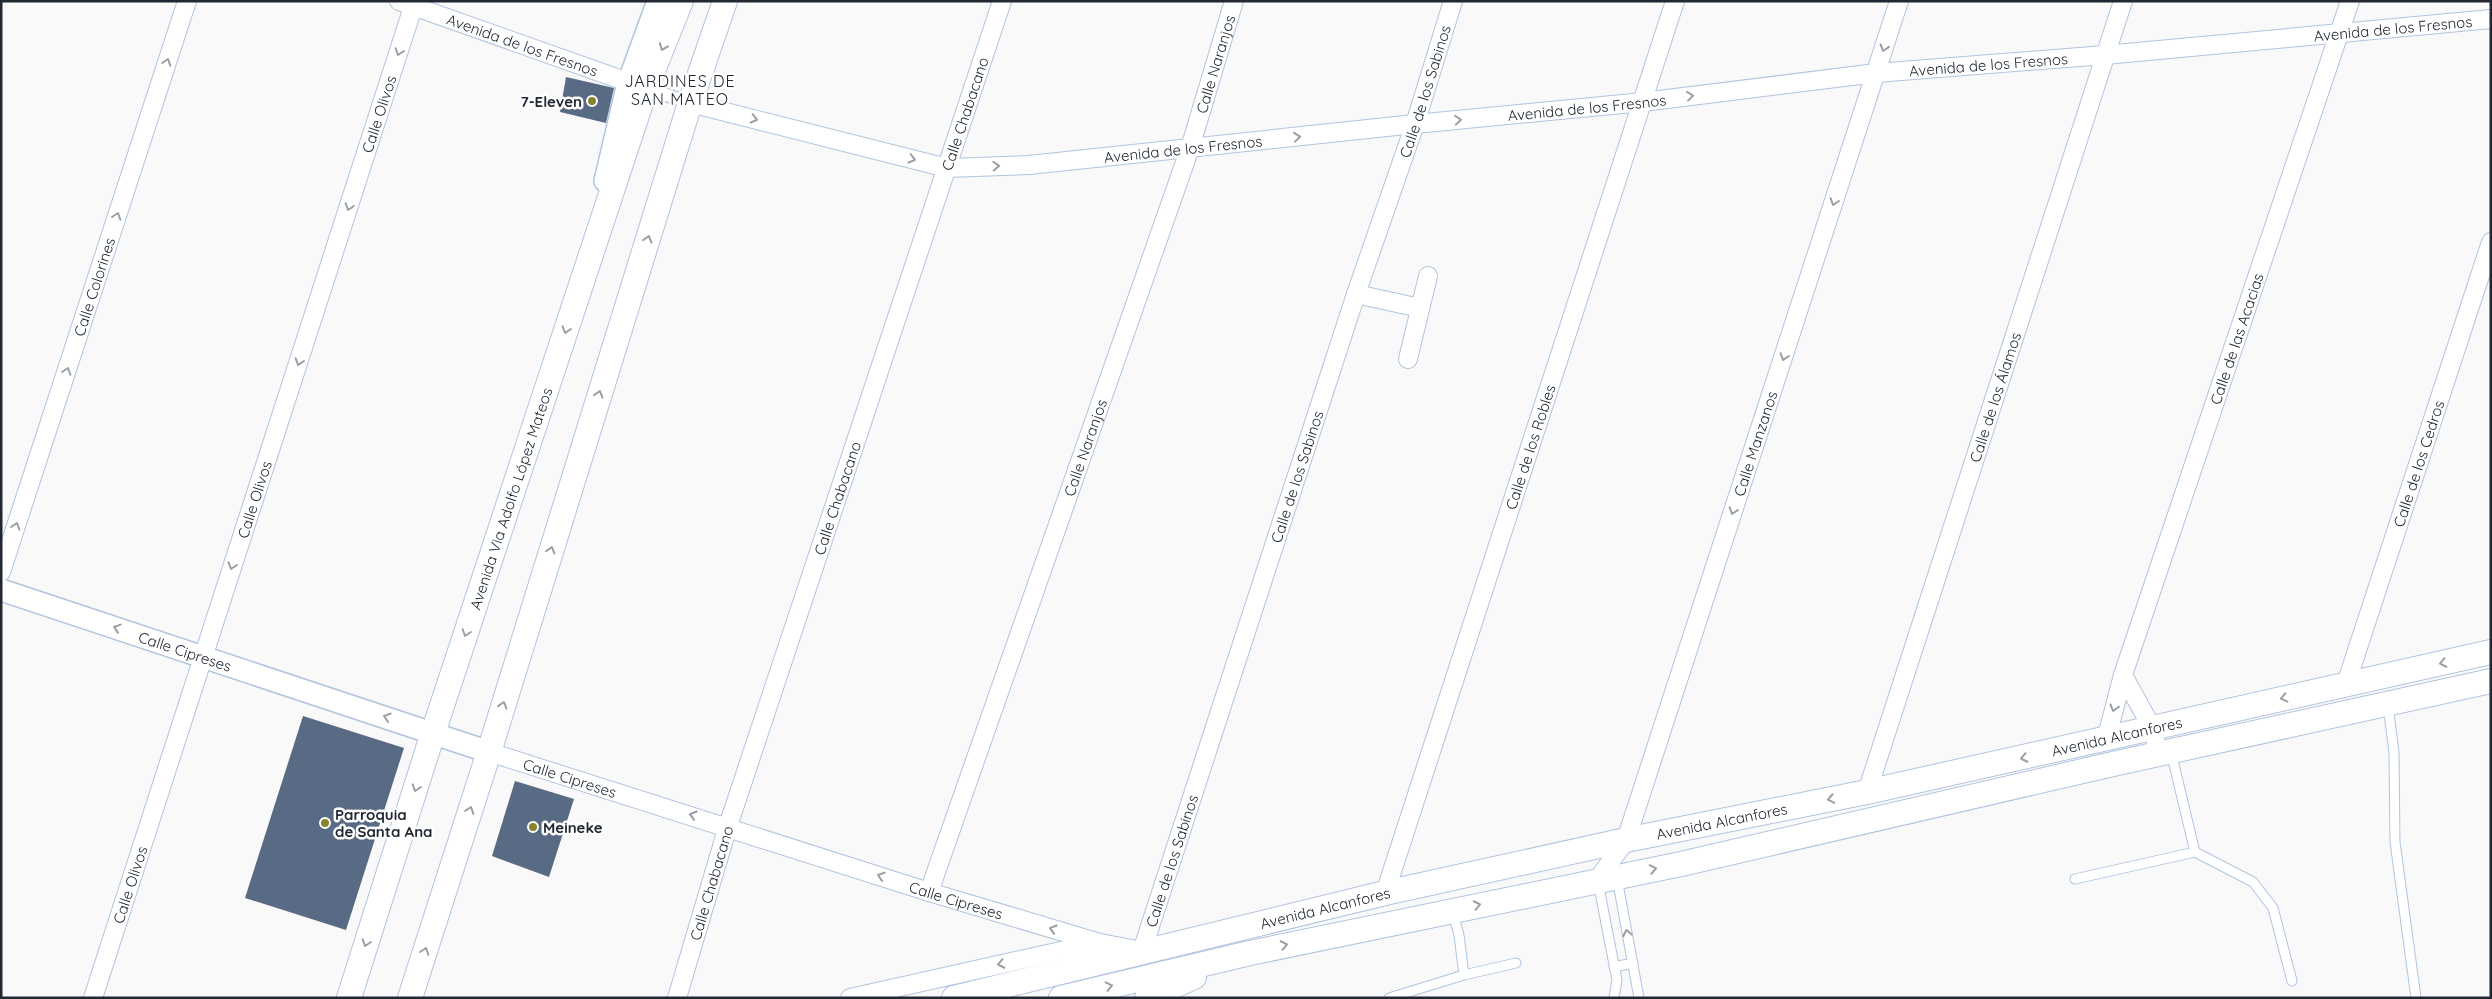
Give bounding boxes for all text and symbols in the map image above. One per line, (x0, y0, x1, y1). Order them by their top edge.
street label: Avenida de los Fresnos (444, 9, 601, 80)
street label: Avenida de los Fresnos (2313, 11, 2473, 45)
street label: Calle Naranjos (1191, 13, 1239, 116)
street label: Calle de los Sabinos (1395, 23, 1455, 160)
one-way arrow (658, 42, 668, 50)
one-way arrow (1880, 43, 1890, 51)
one-way arrow (395, 48, 405, 56)
street label: Avenida de los Fresnos (1908, 48, 2069, 80)
street label: Calle Chabacano (937, 54, 992, 173)
one-way arrow (162, 58, 172, 67)
district label: JARDINES DE SAN MATEO (624, 71, 736, 109)
street label: Calle Olivos (357, 73, 400, 155)
street label: Avenida de los Fresnos (1507, 90, 1667, 125)
one-way arrow (1686, 91, 1694, 102)
place label: 7-Eleven (520, 92, 582, 111)
marker: 7-Eleven (586, 95, 598, 107)
one-way arrow (749, 113, 758, 124)
one-way arrow (1455, 114, 1463, 125)
street label: Avenida de los Fresnos (1103, 131, 1263, 166)
one-way arrow (1293, 132, 1301, 143)
one-way arrow (907, 153, 916, 164)
one-way arrow (992, 161, 1000, 172)
one-way arrow (1830, 198, 1840, 206)
one-way arrow (344, 202, 354, 211)
one-way arrow (111, 213, 121, 221)
street label: Calle Colorines (69, 235, 119, 339)
one-way arrow (642, 236, 652, 244)
street label: Calle de las Acacias (2205, 271, 2267, 407)
one-way arrow (562, 325, 572, 333)
street label: Calle de los Álamos (1965, 330, 2025, 465)
one-way arrow (1780, 352, 1790, 361)
one-way arrow (294, 357, 304, 365)
one-way arrow (61, 367, 71, 376)
street label: Calle de los Robles (1501, 382, 1559, 512)
street label: Avenida Via Adolfo López Mateos (465, 385, 556, 612)
street label: Calle Manzanos (1729, 388, 1781, 498)
one-way arrow (594, 391, 604, 399)
street label: Calle Naranjos (1059, 396, 1111, 499)
street label: Calle de los Cedros (2389, 398, 2448, 529)
street label: Calle de los Sabinos (1266, 408, 1327, 545)
street label: Calle Chabacano (809, 439, 865, 557)
street label: Calle Olivos (233, 458, 275, 541)
one-way arrow (1729, 507, 1739, 515)
one-way arrow (11, 522, 21, 530)
one-way arrow (546, 546, 556, 554)
one-way arrow (228, 561, 238, 570)
one-way arrow (113, 623, 121, 633)
street label: Calle Cipreses (136, 627, 234, 675)
one-way arrow (462, 629, 472, 637)
one-way arrow (2439, 657, 2448, 667)
one-way arrow (2280, 692, 2289, 703)
one-way arrow (498, 701, 508, 710)
one-way arrow (2110, 703, 2120, 711)
street label: Avenida Alcanfores (2050, 712, 2184, 760)
one-way arrow (383, 713, 392, 723)
one-way arrow (2019, 752, 2028, 763)
street label: Calle Cipreses (521, 754, 619, 802)
one-way arrow (411, 783, 421, 792)
street label: Calle de los Sabinos (1141, 792, 1202, 929)
one-way arrow (1826, 793, 1835, 804)
street label: Avenida Alcanfores (1655, 799, 1789, 843)
place label: Parroquia de Santa Ana (335, 805, 433, 841)
one-way arrow (465, 806, 475, 814)
one-way arrow (689, 811, 697, 821)
marker: Parroquia de Santa Ana (319, 817, 331, 829)
place label: Meineke (543, 818, 603, 837)
marker: Meineke (527, 821, 539, 833)
street label: Calle Chabacano (685, 823, 737, 942)
street label: Calle Olivos (108, 844, 151, 926)
one-way arrow (1649, 864, 1658, 875)
one-way arrow (877, 872, 885, 882)
street label: Calle Cipreses (907, 877, 1005, 923)
street label: Avenida Alcanfores (1258, 883, 1392, 933)
one-way arrow (1473, 900, 1482, 910)
one-way arrow (1049, 924, 1057, 934)
one-way arrow (1623, 928, 1633, 937)
one-way arrow (362, 938, 372, 946)
one-way arrow (1279, 941, 1288, 951)
one-way arrow (419, 948, 429, 956)
one-way arrow (996, 958, 1005, 969)
one-way arrow (1104, 981, 1113, 992)

